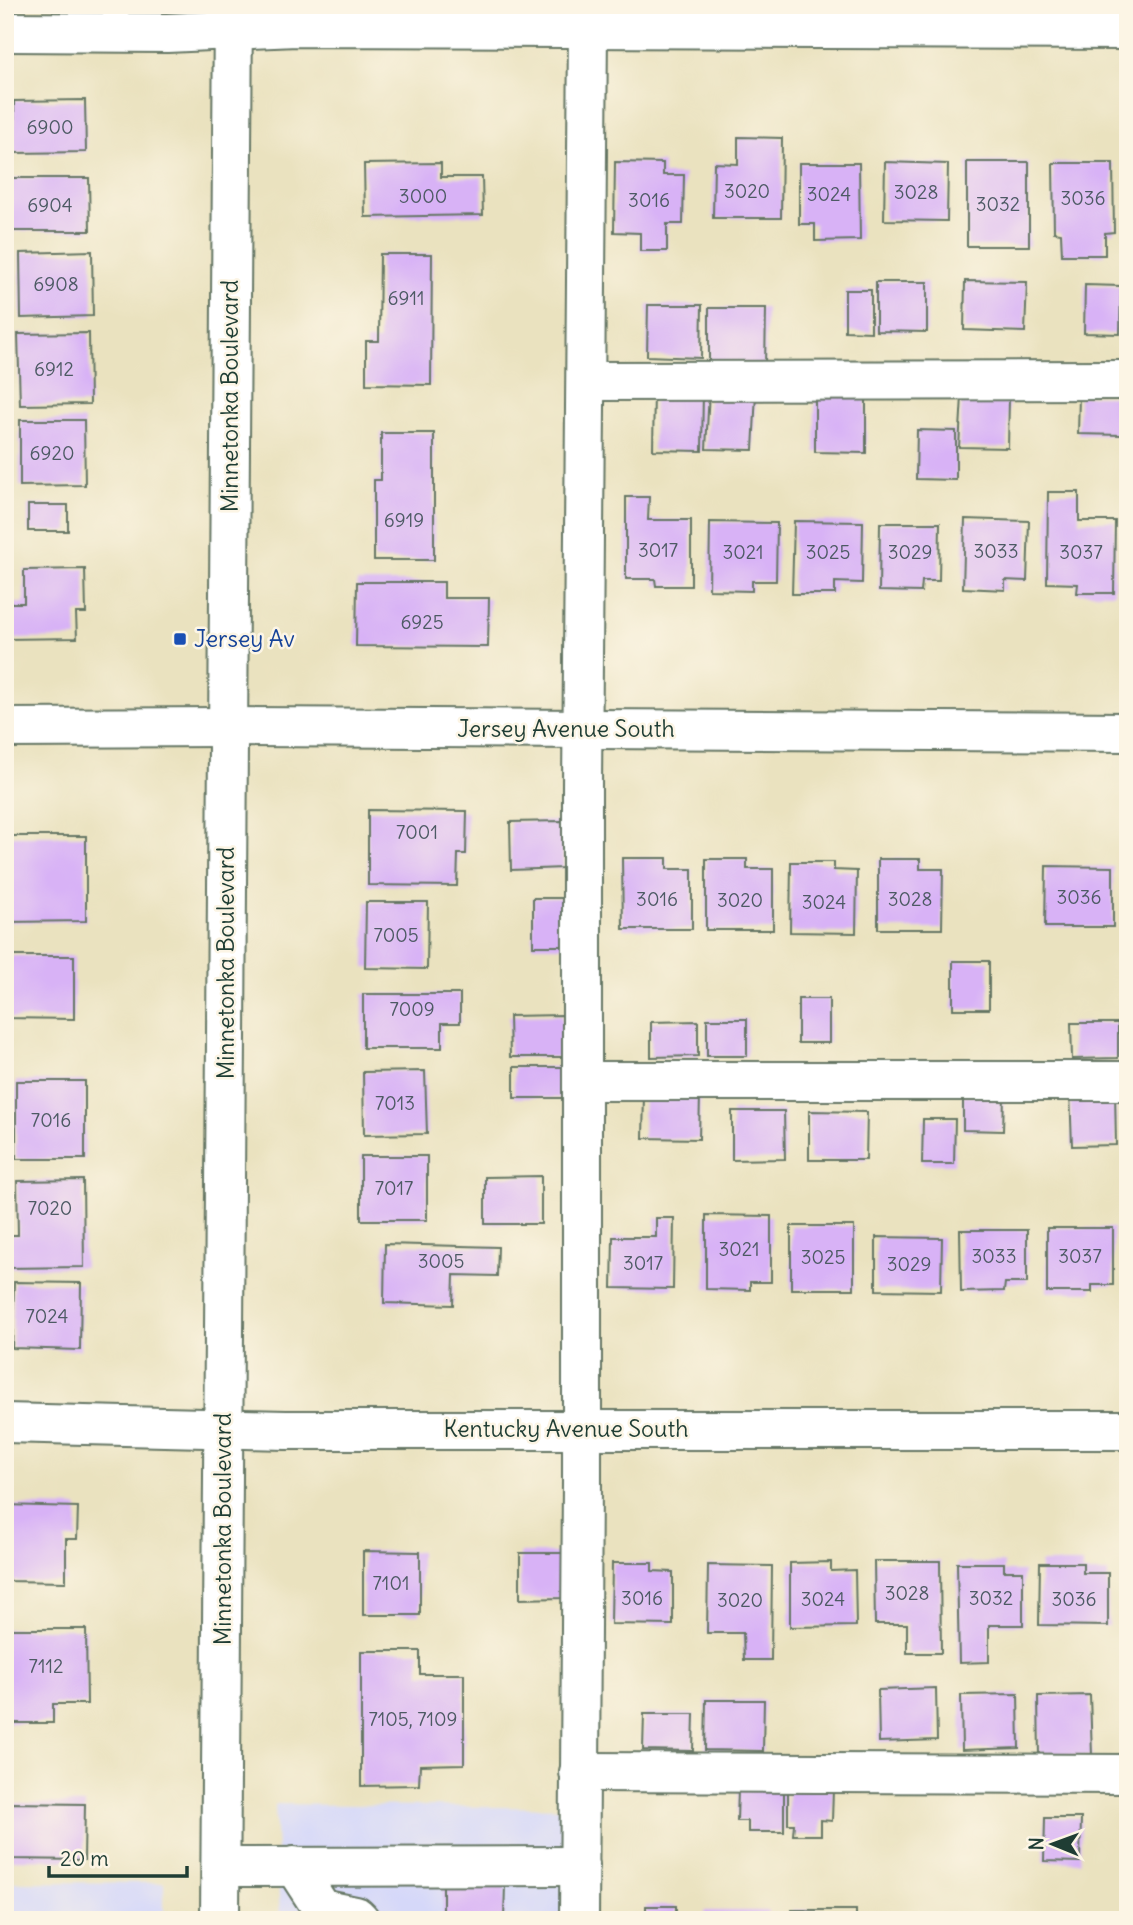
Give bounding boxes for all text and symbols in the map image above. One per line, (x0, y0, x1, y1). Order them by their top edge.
house number: 6900 (27, 115, 73, 139)
house number: 3020 (724, 179, 770, 203)
house number: 3028 (894, 180, 938, 204)
house number: 3024 (807, 182, 851, 206)
house number: 3000 (399, 184, 447, 208)
house number: 3036 (1060, 186, 1106, 210)
house number: 3016 (628, 188, 670, 212)
house number: 3032 (976, 192, 1020, 216)
house number: 6904 (27, 193, 73, 217)
house number: 6908 (33, 272, 79, 296)
street label: Minnetonka Boulevard (215, 280, 244, 512)
house number: 6911 (388, 286, 424, 310)
house number: 6912 (34, 357, 74, 381)
house number: 6920 (30, 441, 74, 465)
house number: 6919 (384, 508, 424, 532)
house number: 3017 (638, 538, 678, 562)
house number: 3033 (974, 539, 1018, 563)
house number: 3021 (722, 540, 764, 564)
house number: 3025 (806, 540, 850, 564)
house number: 3029 (888, 540, 932, 564)
house number: 3037 (1059, 540, 1103, 564)
house number: 6925 (400, 610, 444, 634)
place label: Jersey Av (194, 624, 295, 653)
marker: Jersey Av (172, 631, 188, 647)
street label: Jersey Avenue South (457, 714, 675, 743)
house number: 7001 (396, 820, 438, 844)
street label: Minnetonka Boulevard (211, 847, 240, 1079)
house number: 3036 (1056, 885, 1102, 909)
house number: 3016 (636, 887, 678, 911)
house number: 3028 (888, 887, 932, 911)
house number: 3020 (717, 888, 763, 912)
house number: 3024 (802, 890, 846, 914)
house number: 7005 (373, 923, 419, 947)
house number: 7009 (389, 997, 435, 1021)
house number: 7013 (375, 1091, 415, 1115)
house number: 7016 (31, 1108, 71, 1132)
house number: 7017 (375, 1176, 413, 1200)
house number: 7020 (28, 1196, 72, 1220)
house number: 3021 (718, 1237, 760, 1261)
house number: 3033 (972, 1244, 1016, 1268)
house number: 3037 (1058, 1244, 1102, 1268)
house number: 3025 (801, 1245, 845, 1269)
house number: 3005 (418, 1249, 464, 1273)
house number: 3017 (623, 1251, 663, 1275)
house number: 3029 (887, 1252, 931, 1276)
house number: 7024 (26, 1304, 68, 1328)
street label: Minnetonka Boulevard (208, 1413, 237, 1645)
street label: Kentucky Avenue South (444, 1414, 688, 1443)
house number: 7101 (373, 1571, 409, 1595)
house number: 3028 (885, 1581, 929, 1605)
house number: 3016 (621, 1586, 663, 1610)
house number: 3032 (969, 1586, 1013, 1610)
house number: 3024 (801, 1587, 845, 1611)
house number: 3036 (1051, 1587, 1097, 1611)
house number: 3020 (717, 1588, 763, 1612)
house number: 7112 (29, 1654, 63, 1678)
house number: 7105, 7109 (368, 1707, 458, 1731)
north arrow (1018, 1810, 1088, 1880)
scale bar (49, 1834, 187, 1878)
text: N (1024, 1837, 1048, 1850)
text: 20 m (60, 1845, 109, 1872)

